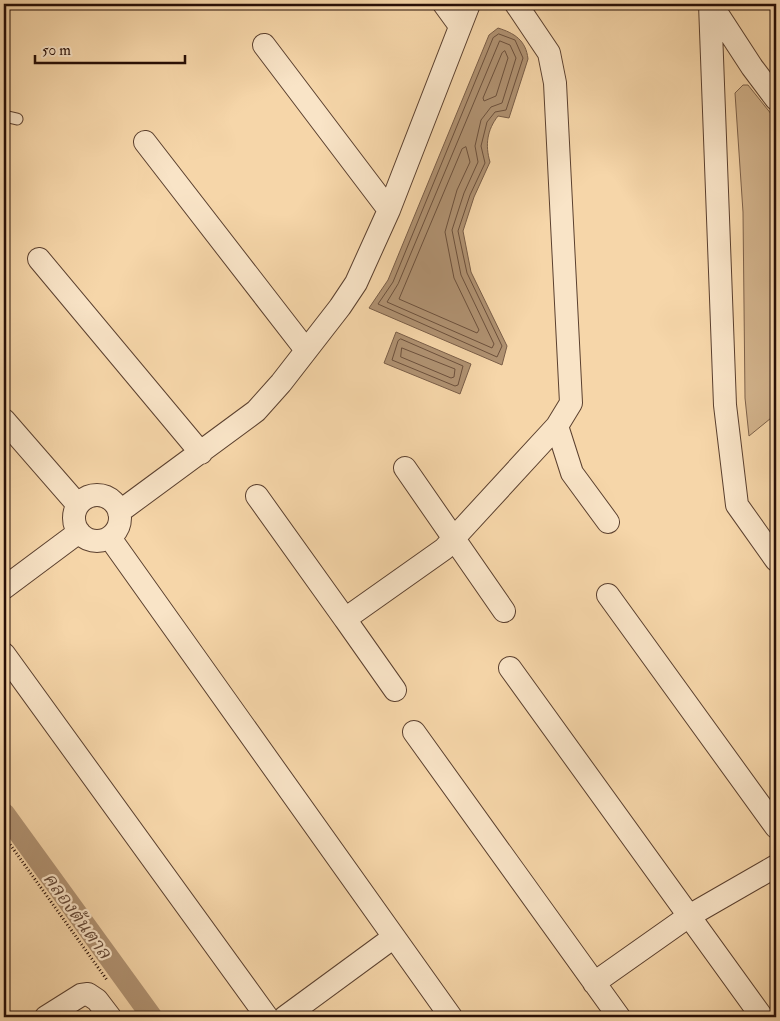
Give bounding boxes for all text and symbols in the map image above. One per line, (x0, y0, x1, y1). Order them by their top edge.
scale bar (35, 32, 185, 64)
text: 50 m (42, 41, 71, 60)
water label: คลองต้นตาล (38, 867, 117, 964)

